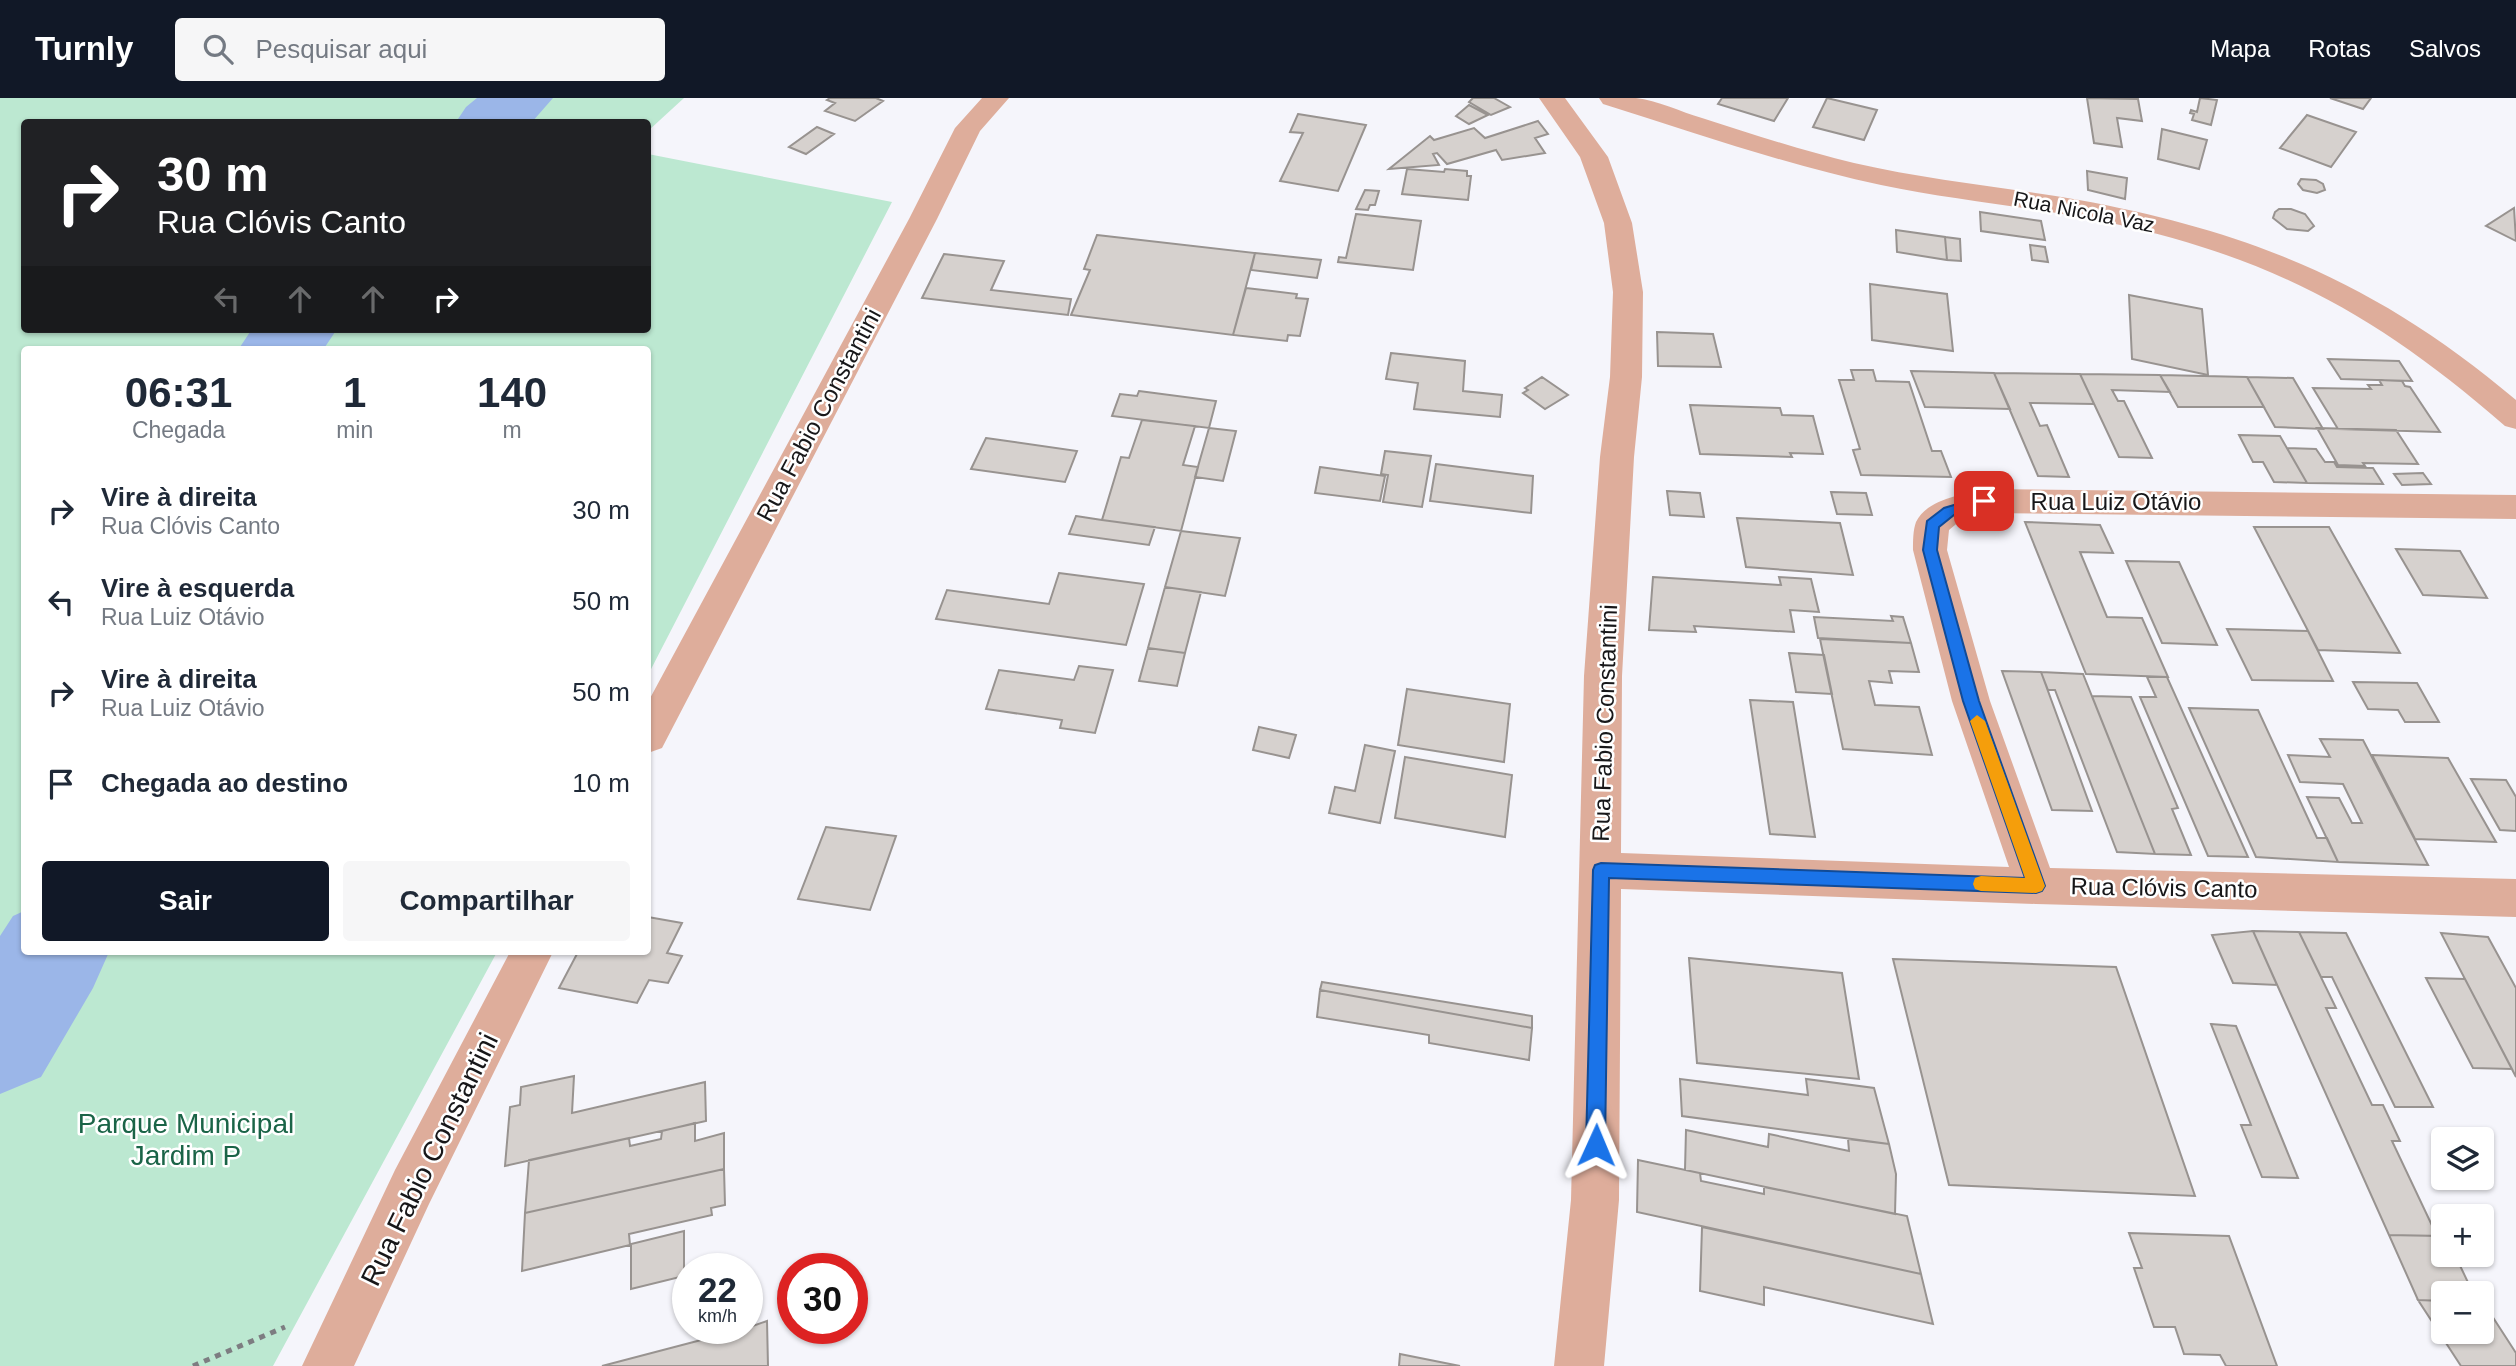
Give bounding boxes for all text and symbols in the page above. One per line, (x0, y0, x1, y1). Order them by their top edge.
search box (175, 18, 665, 81)
text: Turnly (35, 30, 133, 67)
icon: search (199, 30, 237, 68)
text: Pesquisar aqui (255, 34, 427, 64)
text: Mapa (2210, 35, 2270, 62)
text: Rotas (2308, 35, 2371, 62)
text: Salvos (2409, 35, 2481, 62)
icon: right (42, 147, 133, 238)
text: 30 m (157, 147, 269, 201)
street label: Rua Nicola Vaz (2012, 187, 2157, 236)
text: Rua Clóvis Canto (157, 204, 406, 240)
icon: left (208, 280, 246, 318)
icon: ahead (281, 280, 319, 318)
icon: ahead (354, 280, 392, 318)
icon: right (427, 280, 465, 318)
street label: Rua Fabio Constantini (751, 304, 886, 526)
text: 06:31 (125, 369, 232, 416)
text: 1 (343, 369, 366, 416)
text: 140 (477, 369, 547, 416)
text: Chegada (132, 417, 225, 443)
text: min (336, 417, 373, 443)
text: m (503, 417, 522, 443)
pin (1954, 471, 2014, 531)
text: Vire à direita (101, 482, 257, 512)
icon: arrive (1965, 482, 2003, 520)
street label: Rua Luiz Otávio (2031, 488, 2201, 515)
icon: right (42, 492, 80, 530)
text: 30 m (572, 495, 630, 525)
text: Rua Clóvis Canto (101, 513, 280, 539)
text: Vire à esquerda (101, 573, 294, 603)
icon: left (42, 583, 80, 621)
text: 50 m (572, 586, 630, 616)
text: Rua Luiz Otávio (101, 604, 265, 630)
street label: Rua Fabio Constantini (1587, 604, 1622, 842)
text: Vire à direita (101, 664, 257, 694)
icon: right (42, 674, 80, 712)
text: 50 m (572, 677, 630, 707)
text: Rua Luiz Otávio (101, 695, 265, 721)
icon: arrive (42, 765, 80, 803)
text: Chegada ao destino (101, 768, 348, 798)
text: 10 m (572, 768, 630, 798)
button: Sair (42, 861, 329, 941)
button: Compartilhar (343, 861, 630, 941)
street label: Rua Clóvis Canto (2070, 872, 2258, 903)
street label: Rua Fabio Constantini (355, 1028, 504, 1291)
park label: Parque Municipal Jardim P (78, 1108, 294, 1171)
position arrow (1559, 1108, 1633, 1182)
map controls (2431, 1127, 2494, 1344)
button: layers (2431, 1127, 2494, 1190)
button: + (2431, 1204, 2494, 1267)
speed limit sign: 30 (777, 1253, 868, 1344)
text: 22 (698, 1270, 737, 1309)
button: − (2431, 1281, 2494, 1344)
text: km/h (698, 1306, 737, 1326)

